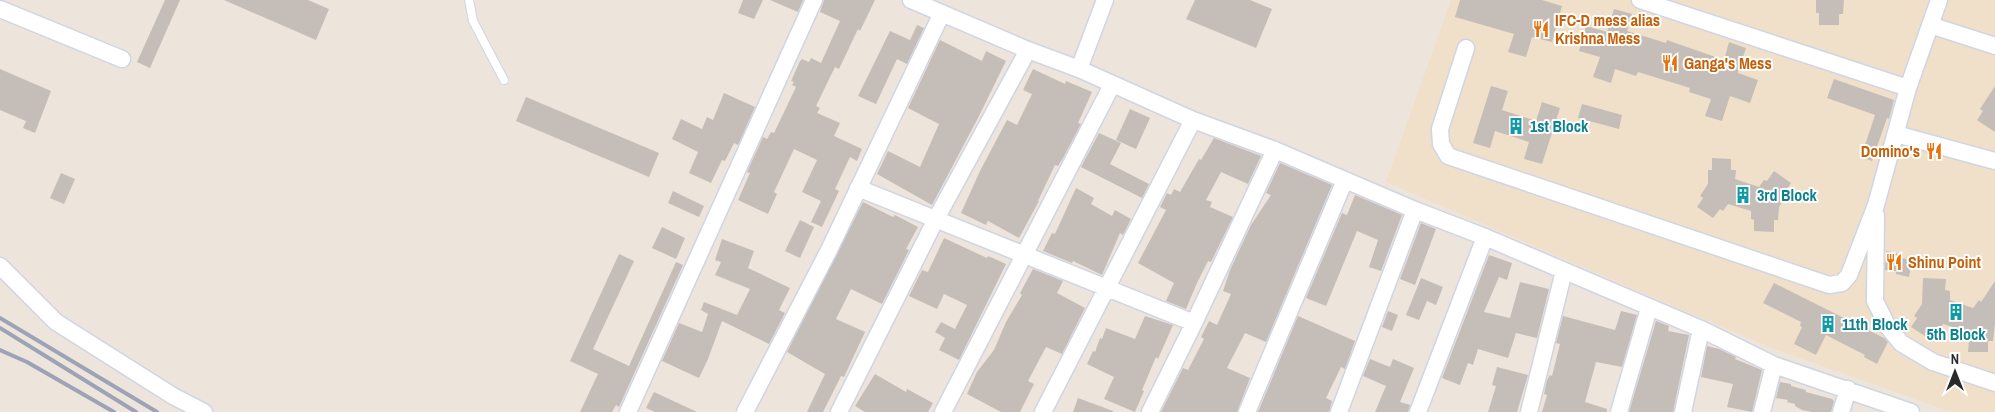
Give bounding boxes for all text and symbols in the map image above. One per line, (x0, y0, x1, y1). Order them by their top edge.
place label: IFC-D mess alias Krishna Mess (1555, 9, 1660, 49)
restaurant icon: IFC-D mess alias Krishna Mess (1531, 19, 1551, 39)
place label: Ganga's Mess (1684, 52, 1772, 74)
restaurant icon: Ganga's Mess (1660, 53, 1680, 73)
place label: 1st Block (1530, 115, 1589, 137)
building icon: 1st Block (1506, 116, 1526, 136)
place label: Domino's (1861, 140, 1920, 162)
restaurant icon: Domino's (1924, 141, 1944, 161)
place label: 3rd Block (1757, 184, 1817, 206)
building icon: 3rd Block (1733, 185, 1753, 205)
place label: Shinu Point (1908, 251, 1982, 273)
restaurant icon: Shinu Point (1884, 252, 1904, 272)
building icon: 5th Block (1946, 302, 1966, 322)
place label: 11th Block (1842, 313, 1908, 335)
building icon: 11th Block (1818, 314, 1838, 334)
place label: 5th Block (1926, 323, 1986, 345)
north arrow (1930, 347, 1980, 397)
text: N (1951, 350, 1959, 368)

